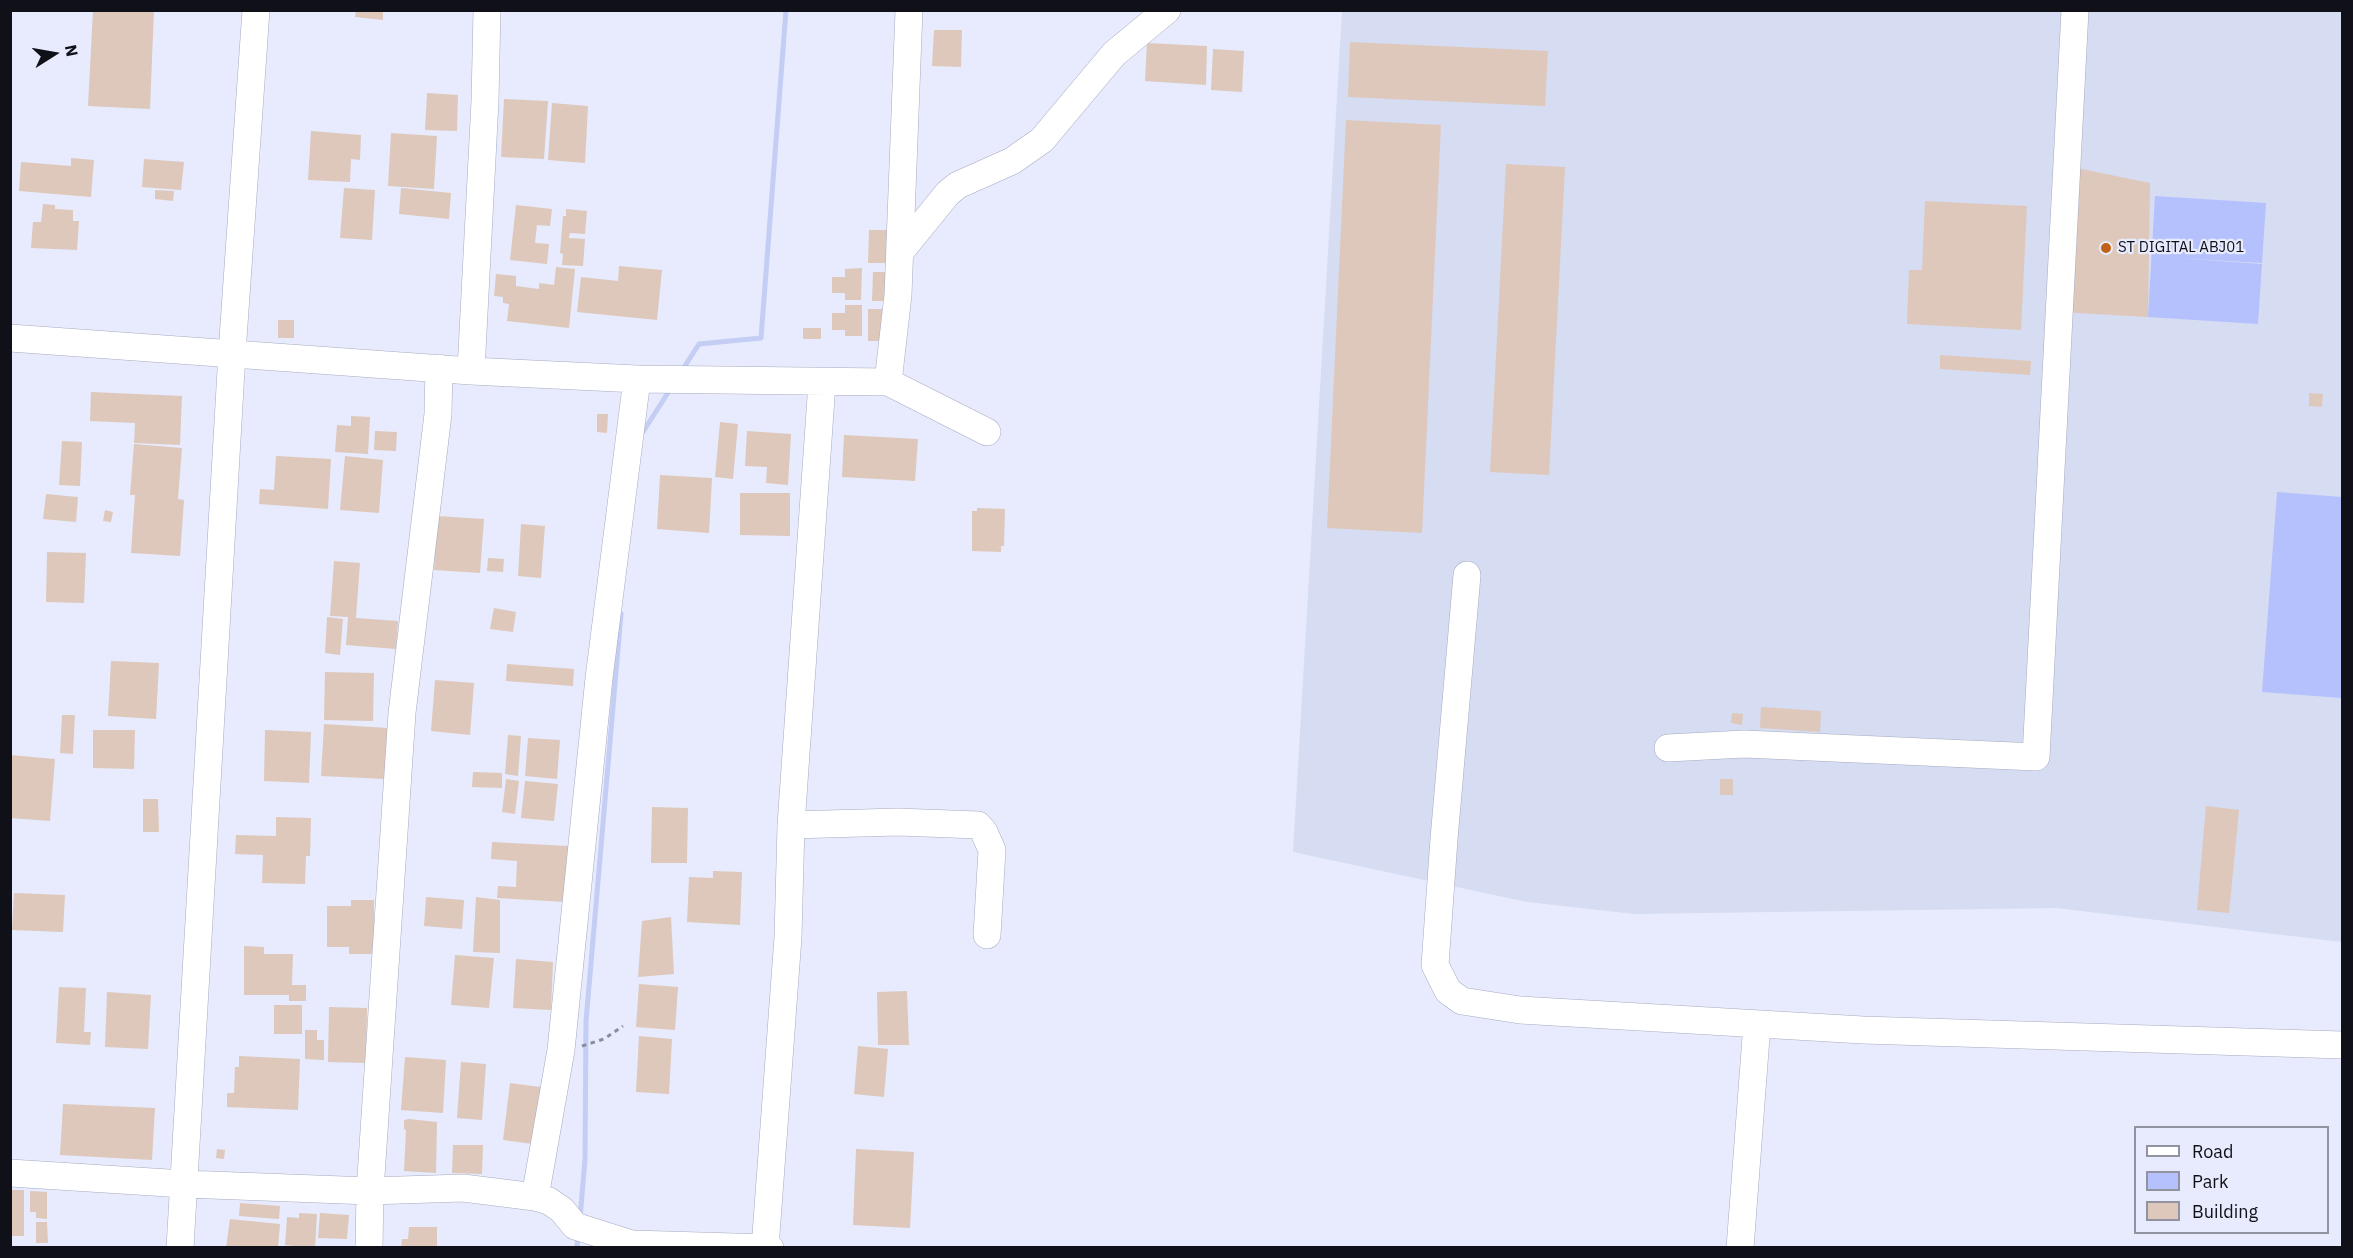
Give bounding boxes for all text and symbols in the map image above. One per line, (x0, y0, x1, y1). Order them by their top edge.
north arrow (24, 24, 84, 84)
text: N (61, 43, 83, 58)
place label: ST DIGITAL ABJ01 (2118, 239, 2244, 257)
marker: ST DIGITAL ABJ01 (2099, 241, 2113, 255)
legend (2134, 1126, 2329, 1234)
text: Road (2192, 1140, 2233, 1163)
text: Park (2192, 1170, 2228, 1193)
text: Building (2192, 1200, 2258, 1223)

